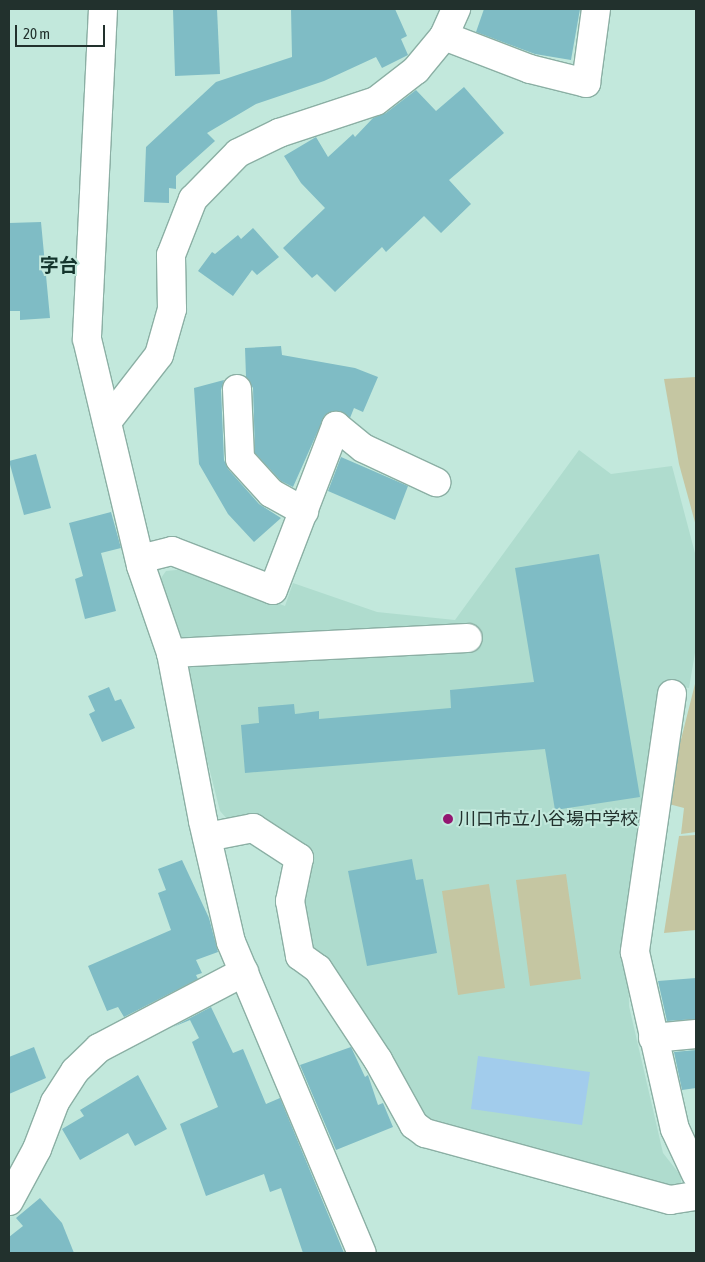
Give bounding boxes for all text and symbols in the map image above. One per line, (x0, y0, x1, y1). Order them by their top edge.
scale bar (18, 15, 108, 47)
text: 20 m (23, 25, 50, 42)
district label: 字台 (40, 255, 78, 277)
place label: 川口市立小谷場中学校 (458, 808, 638, 830)
marker: 川口市立小谷場中学校 (442, 813, 454, 825)

